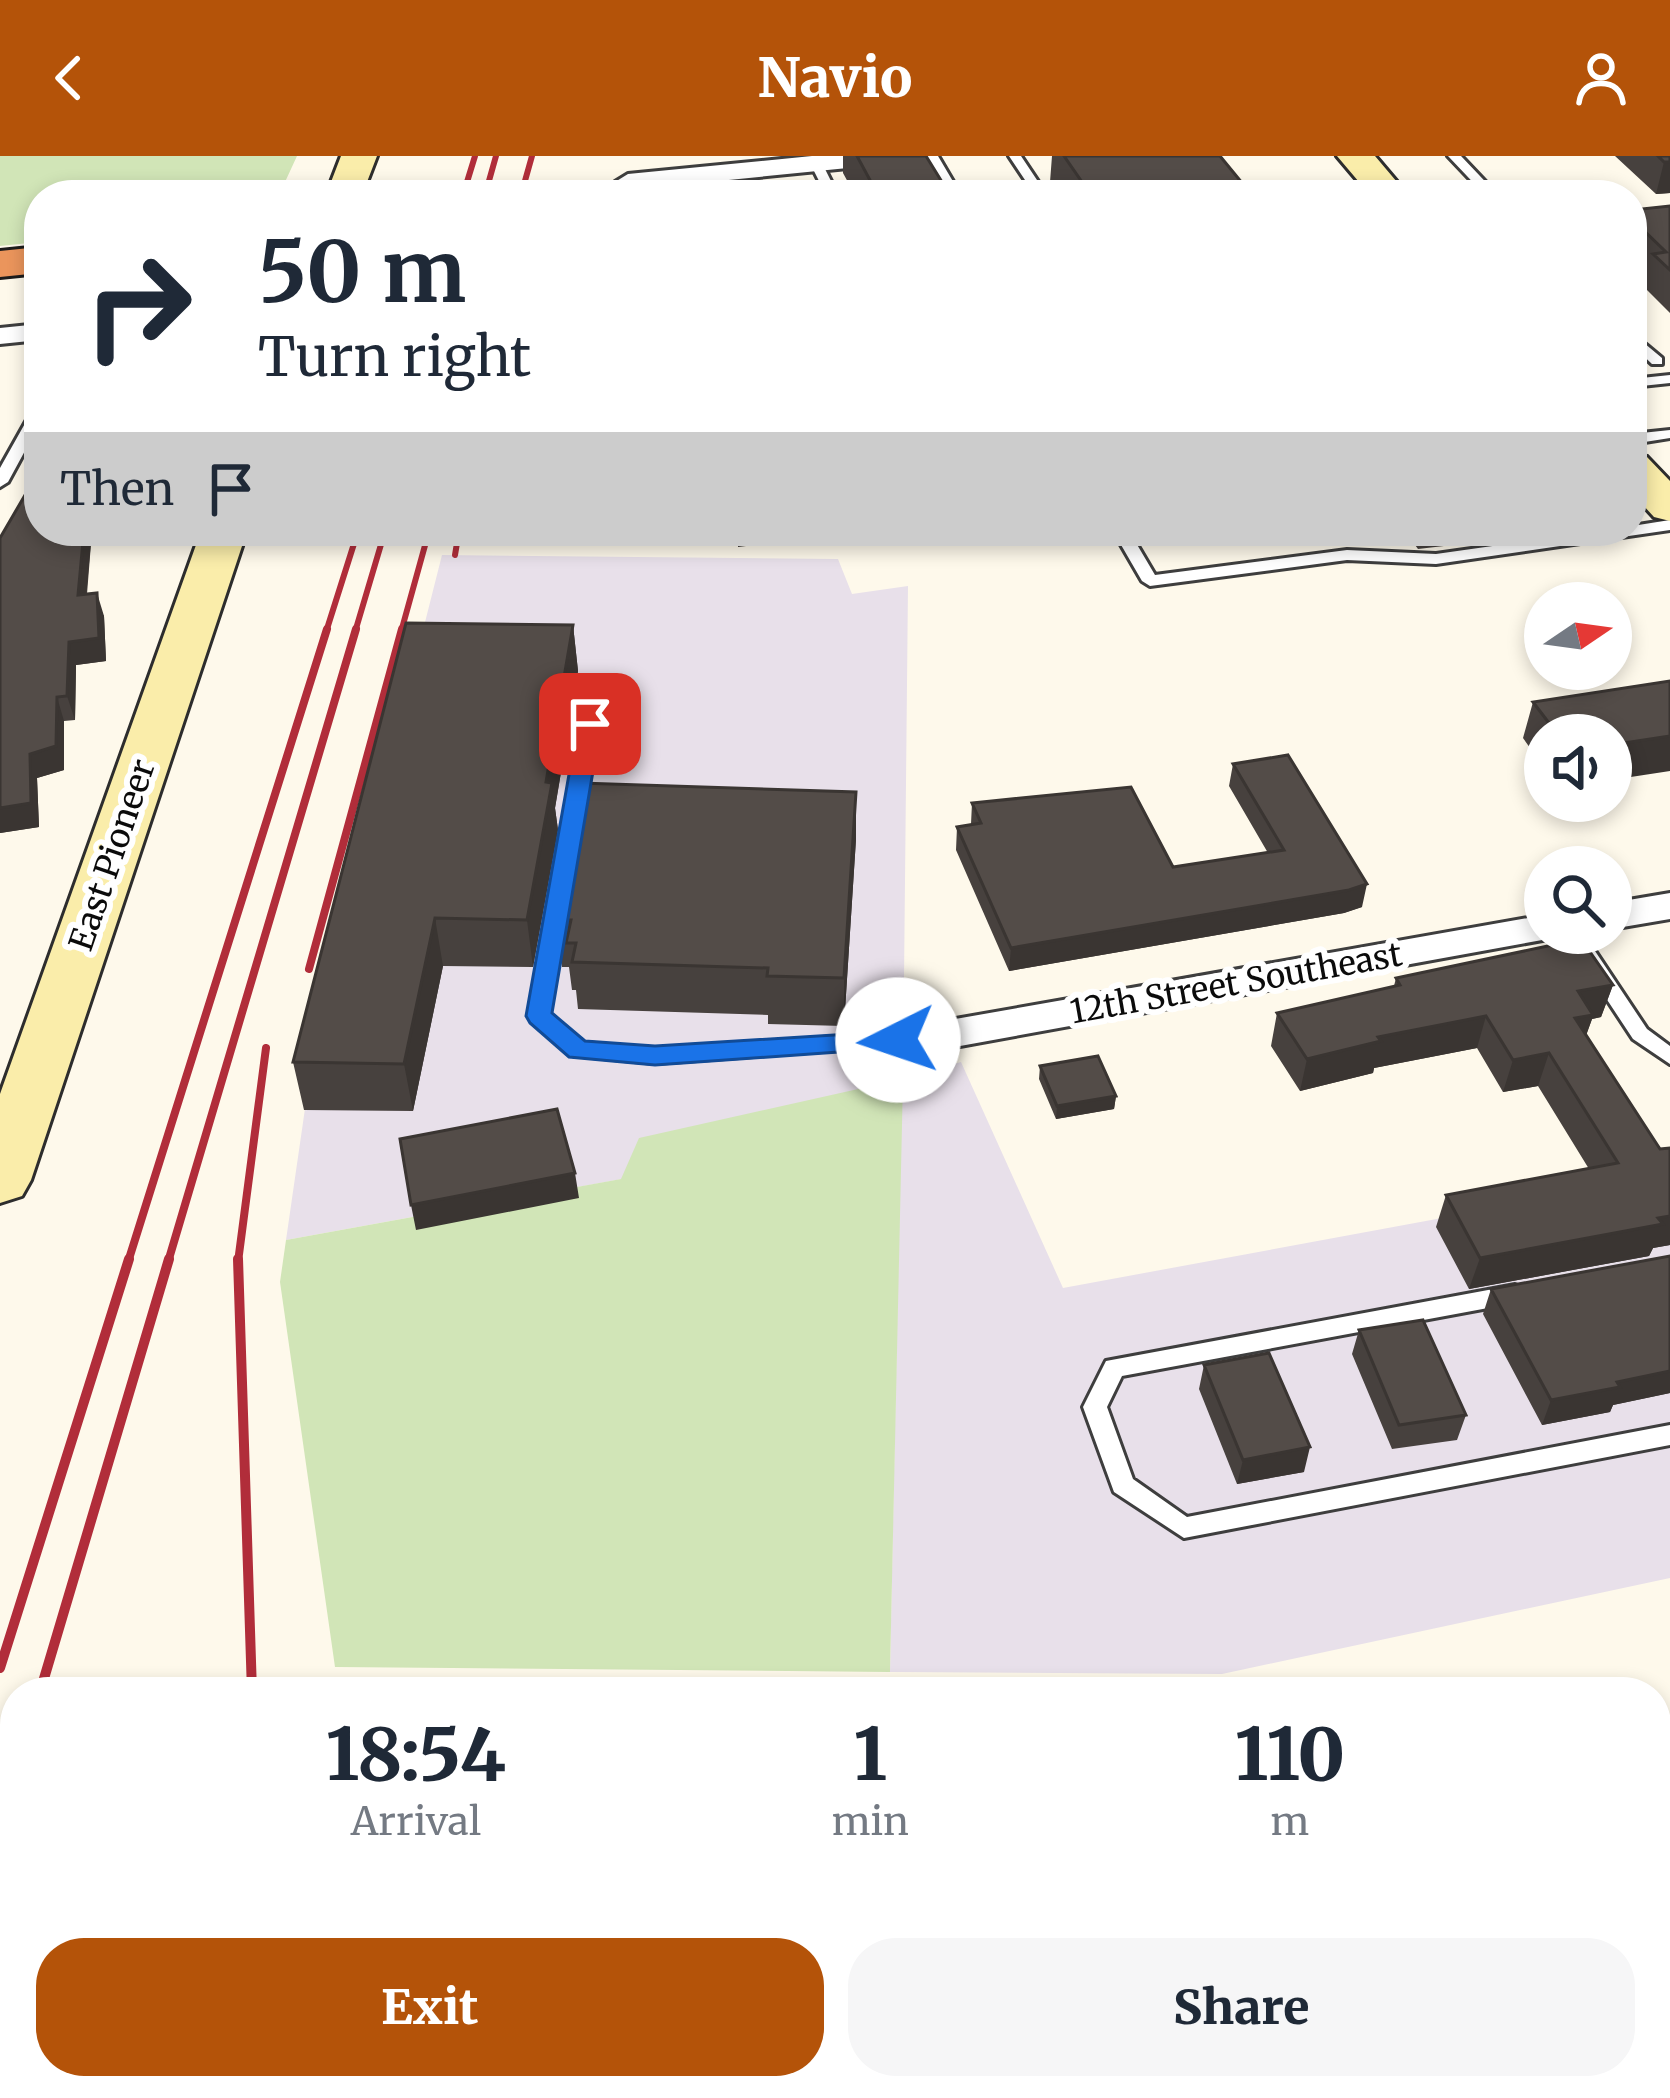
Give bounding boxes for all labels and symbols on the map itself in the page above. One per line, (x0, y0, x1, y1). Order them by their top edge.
north arrow (1524, 582, 1632, 690)
pin (539, 673, 641, 775)
street label: East Pioneer (60, 754, 164, 956)
street label: 12th Street Southeast (1067, 934, 1405, 1032)
position arrow (835, 977, 961, 1103)

